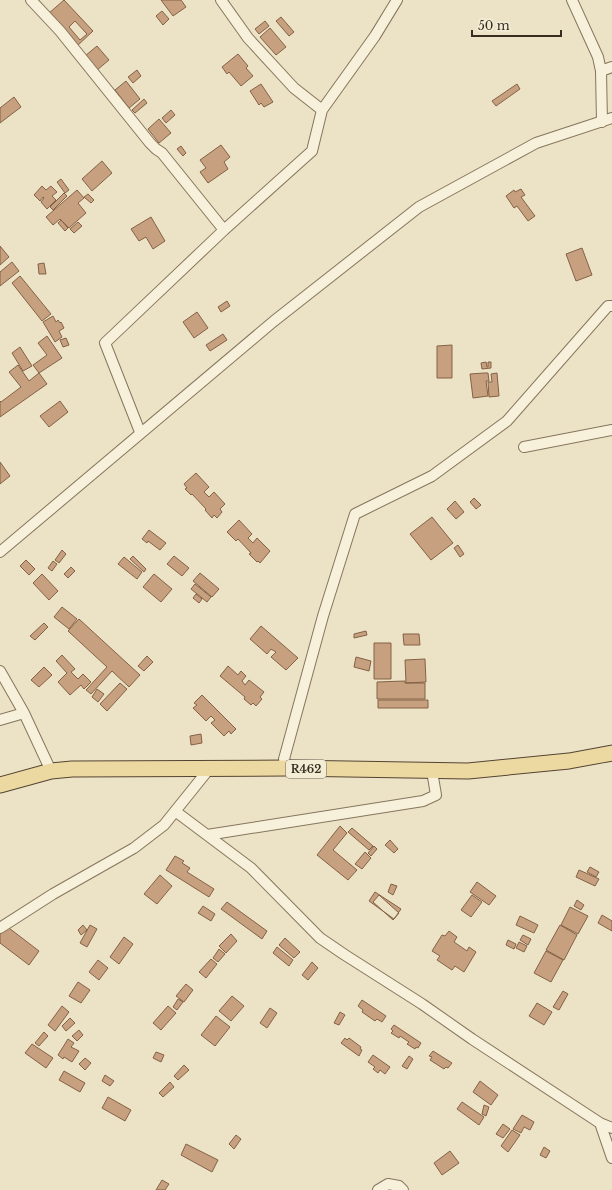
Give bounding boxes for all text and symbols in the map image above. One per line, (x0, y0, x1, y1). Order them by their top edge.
scale bar (472, 12, 561, 38)
text: 50 m (478, 18, 510, 33)
road number: R462 (286, 760, 326, 778)

